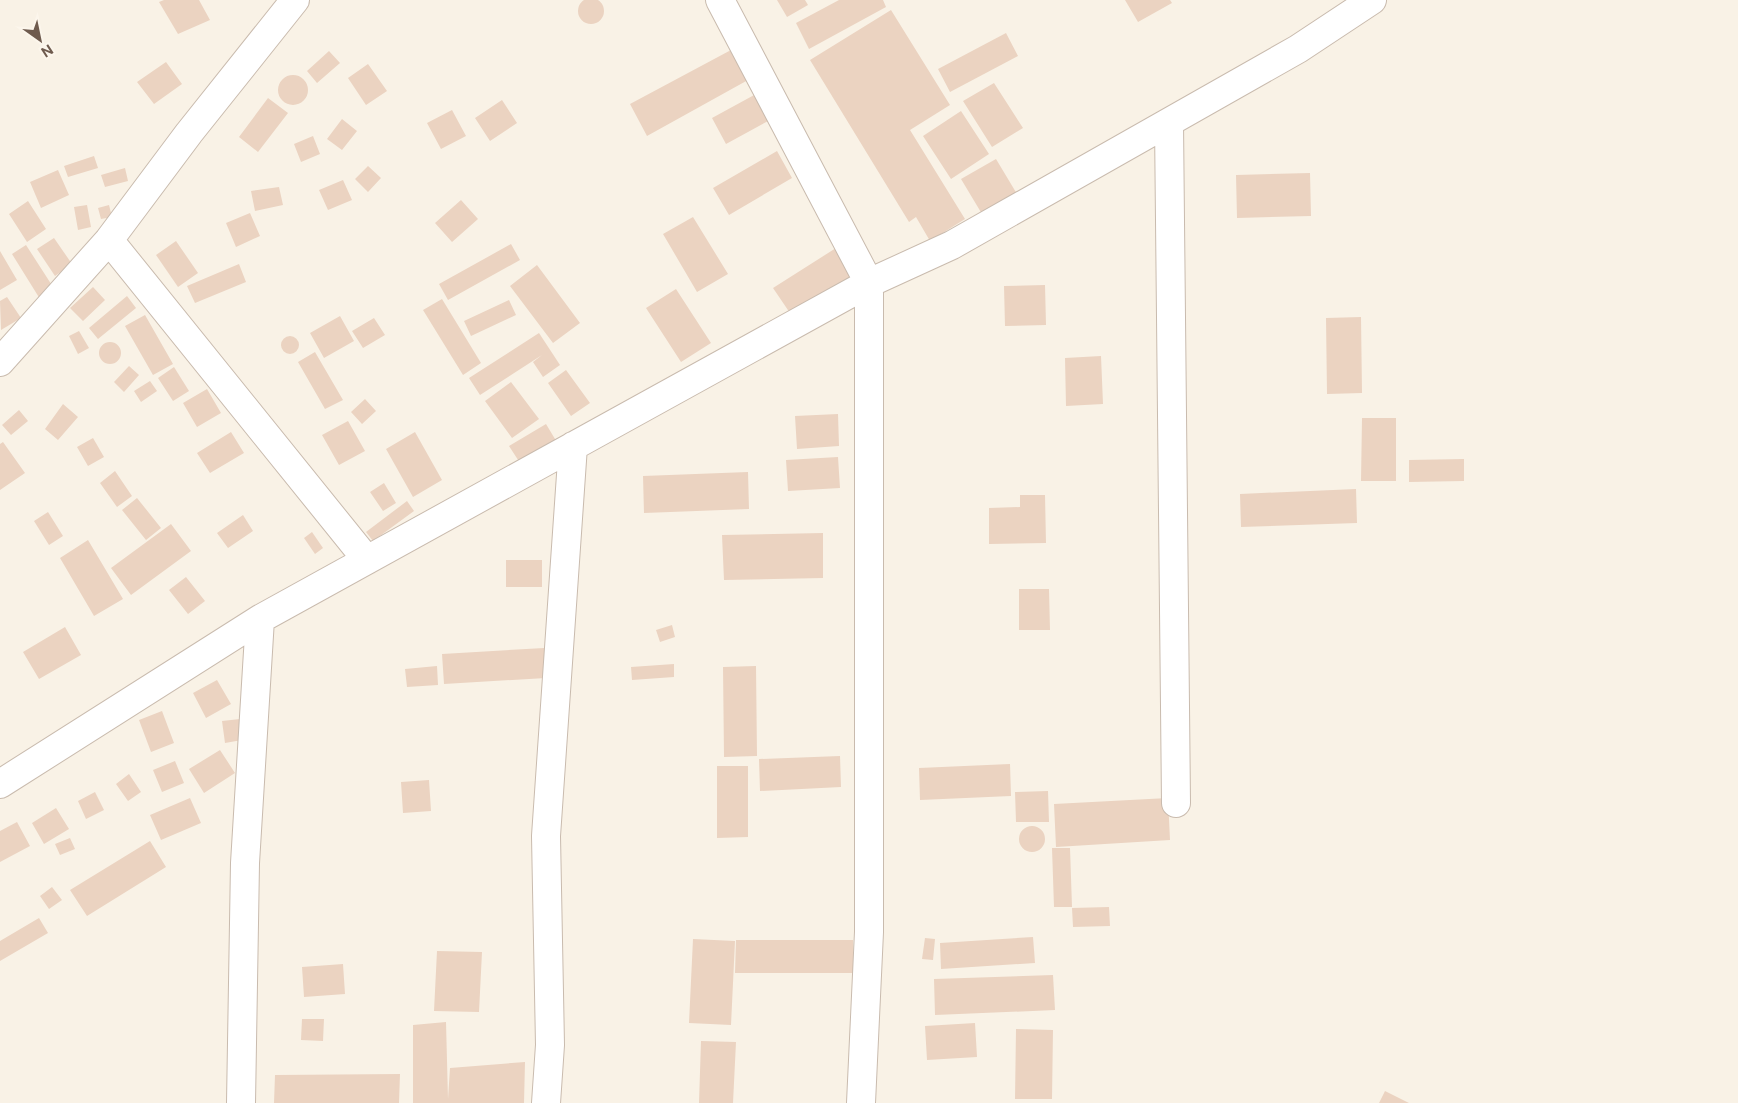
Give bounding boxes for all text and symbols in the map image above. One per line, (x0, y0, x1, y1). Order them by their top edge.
north arrow (15, 15, 65, 65)
text: N (38, 41, 56, 61)

